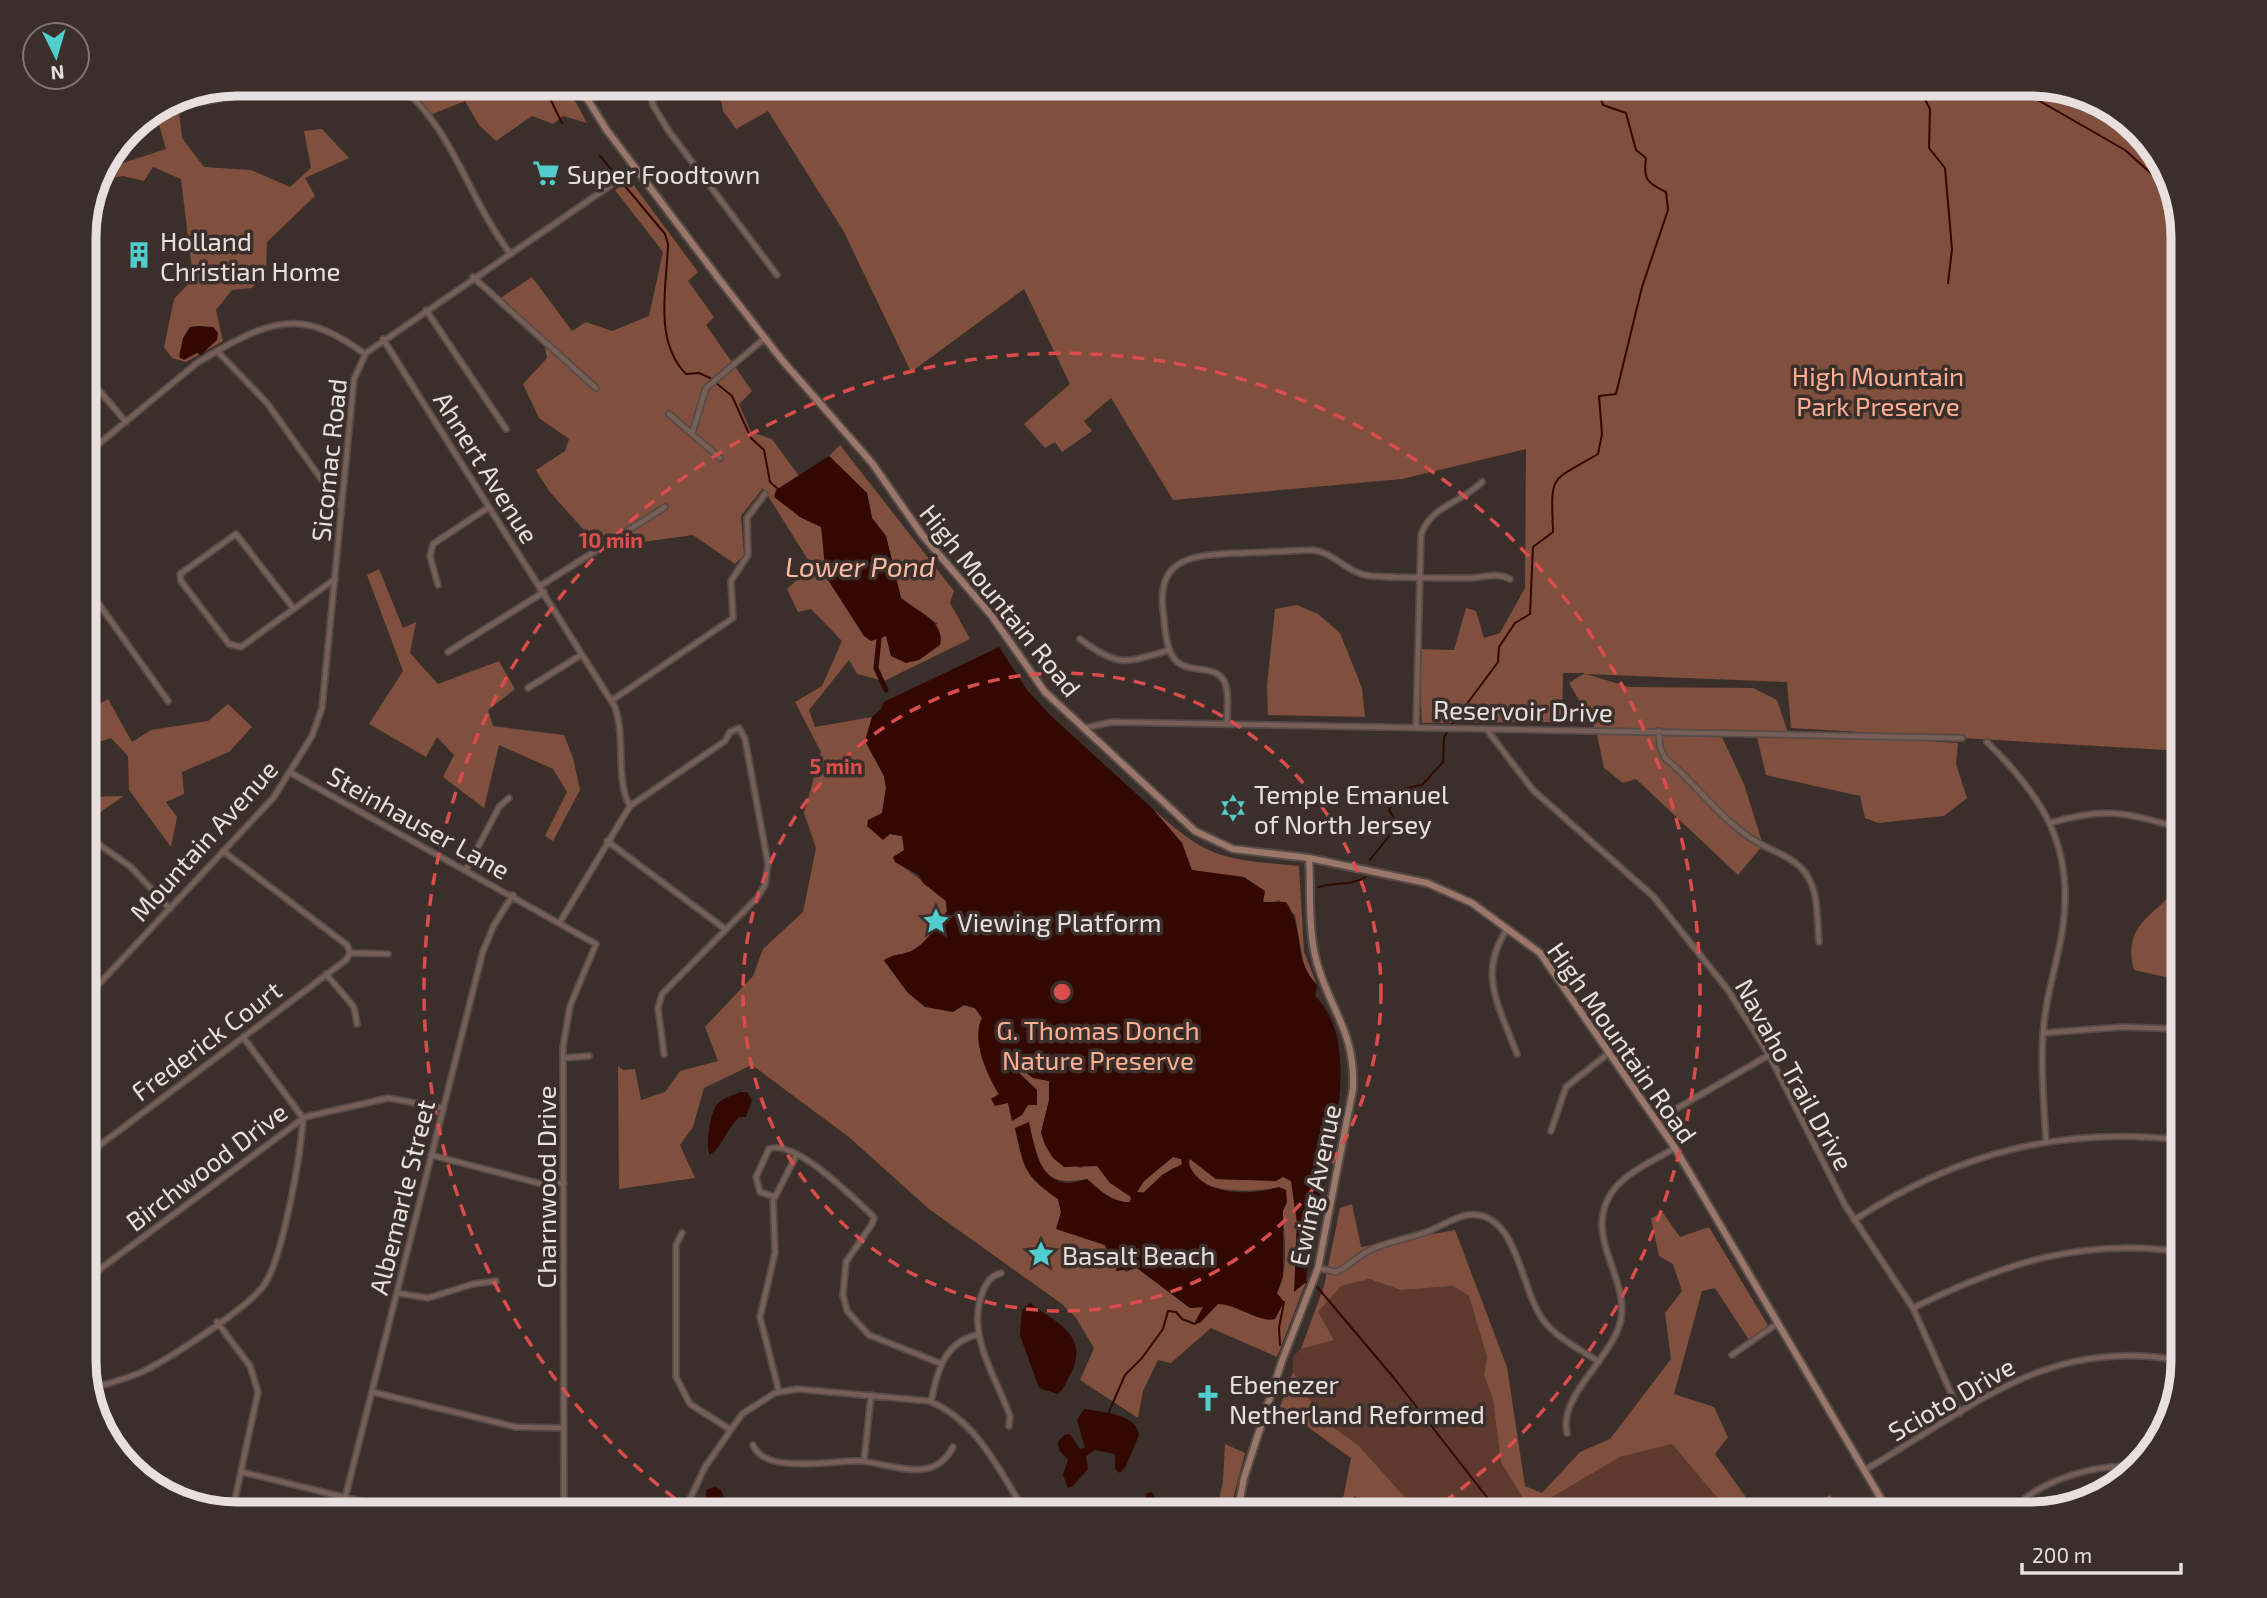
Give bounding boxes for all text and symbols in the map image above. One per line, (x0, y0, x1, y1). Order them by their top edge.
north arrow (21, 21, 91, 91)
text: N (50, 61, 65, 85)
supermarket icon: Super Foodtown (531, 158, 561, 188)
place label: Super Foodtown (567, 158, 760, 189)
place label: Holland Christian Home (160, 225, 340, 286)
building icon: Holland Christian Home (124, 240, 154, 270)
park label: High Mountain Park Preserve (1792, 360, 1964, 421)
street label: Sicomac Road (304, 377, 352, 543)
street label: Ahnert Avenue (428, 385, 546, 549)
street label: High Mountain Road (914, 498, 1088, 702)
text: 10 min (579, 527, 643, 552)
water label: Lower Pond (785, 549, 935, 583)
street label: Reservoir Drive (1433, 693, 1613, 727)
street label: Mountain Avenue (123, 753, 283, 927)
text: 5 min (809, 753, 863, 778)
street label: Steinhauser Lane (322, 759, 516, 885)
place label: Temple Emanuel of North Jersey (1254, 778, 1449, 839)
synagogue icon: Temple Emanuel of North Jersey (1218, 793, 1248, 823)
place icon: Viewing Platform (921, 906, 951, 936)
place label: Viewing Platform (957, 906, 1161, 937)
street label: High Mountain Road (1542, 936, 1704, 1148)
street label: Navaho Trail Drive (1730, 973, 1860, 1175)
street label: Frederick Court (125, 974, 287, 1106)
centre of rings (1050, 980, 1074, 1004)
park label: G. Thomas Donch Nature Preserve (996, 1014, 1200, 1075)
street label: Charnwood Drive (530, 1085, 561, 1289)
street label: Birchwood Drive (119, 1095, 293, 1237)
street label: Albemarle Street (362, 1096, 440, 1298)
street label: Ewing Avenue (1282, 1101, 1346, 1269)
place icon: Basalt Beach (1026, 1239, 1056, 1269)
place label: Basalt Beach (1062, 1239, 1215, 1270)
street label: Scioto Drive (1882, 1349, 2020, 1447)
place label: Ebenezer Netherland Reformed (1229, 1368, 1485, 1429)
church icon: Ebenezer Netherland Reformed (1193, 1383, 1223, 1413)
scale bar (2022, 1532, 2181, 1576)
text: 200 m (2032, 1542, 2092, 1567)

